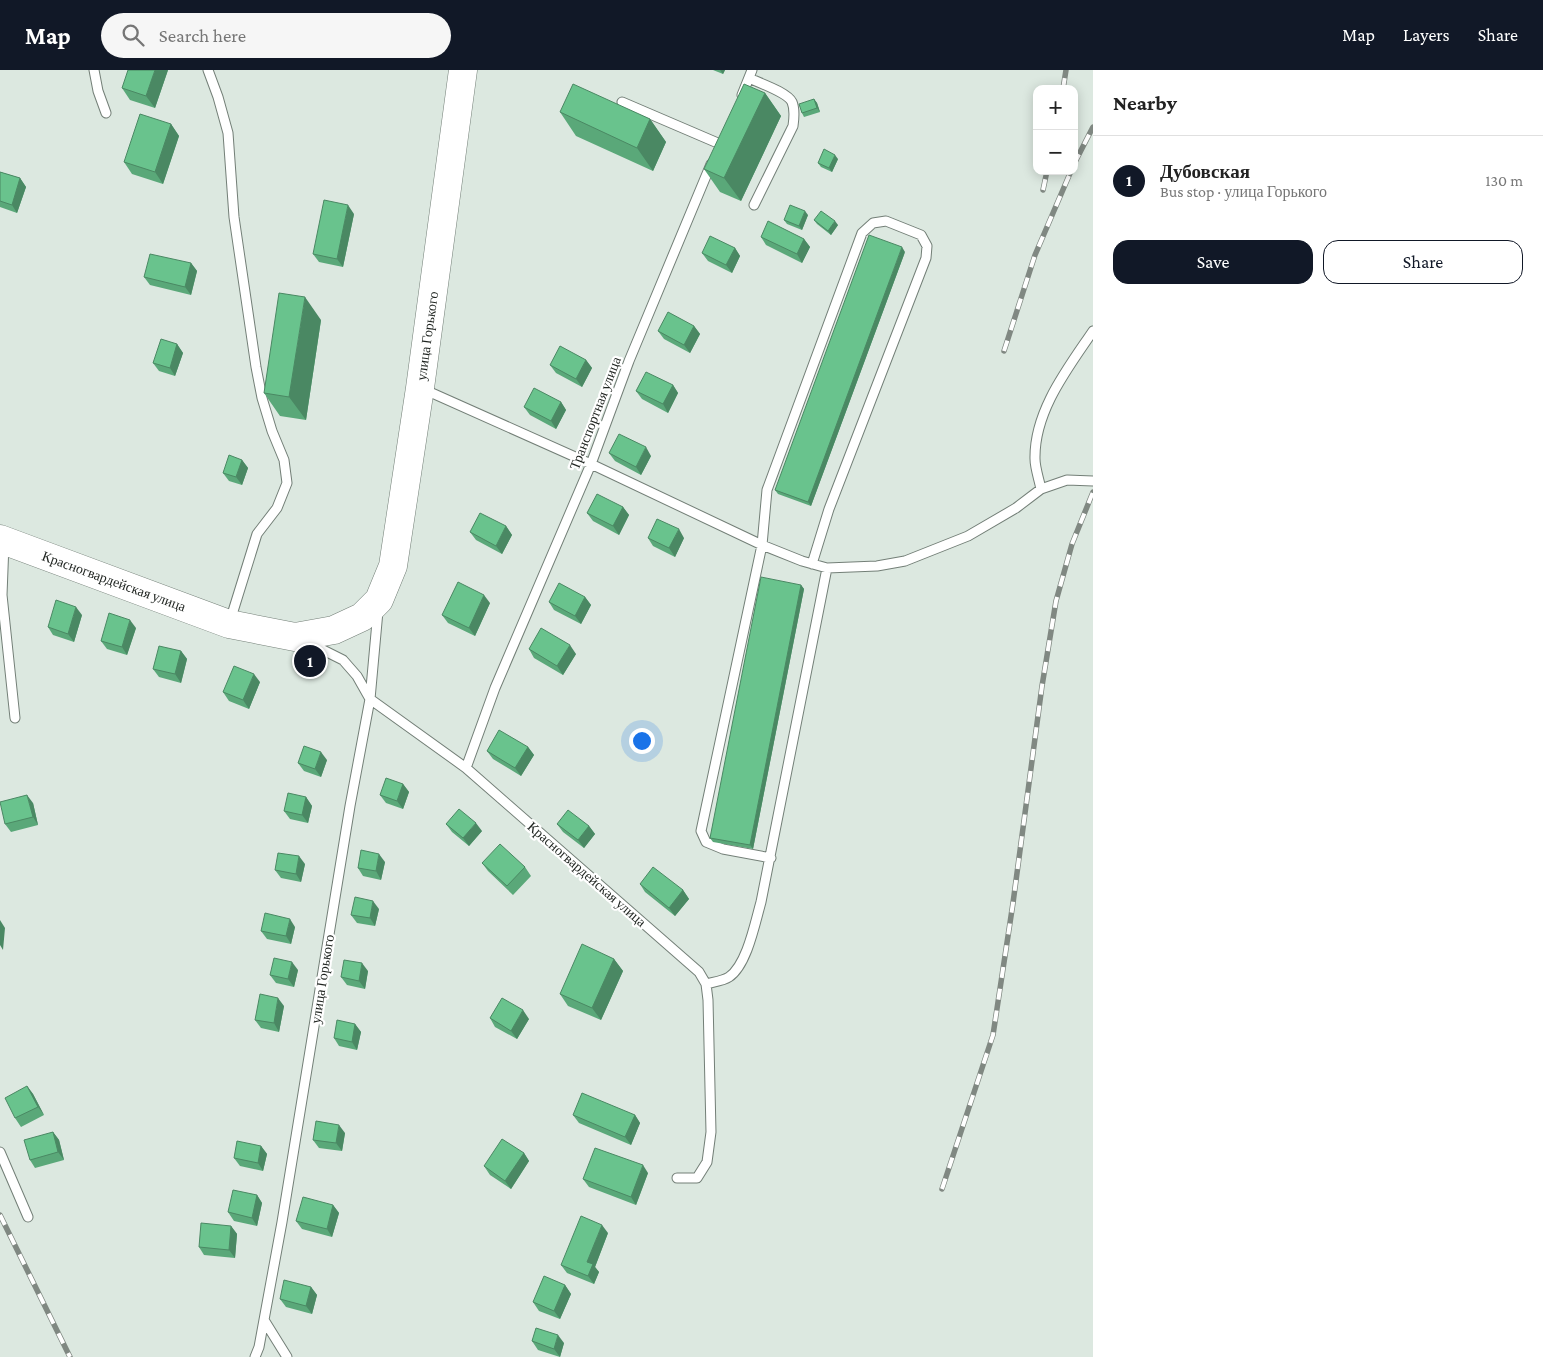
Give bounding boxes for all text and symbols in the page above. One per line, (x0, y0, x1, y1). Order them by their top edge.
search box (101, 13, 451, 58)
icon: search (119, 21, 147, 49)
text: Map (25, 22, 71, 49)
text: Search here (159, 25, 246, 46)
text: Map (1342, 25, 1375, 45)
text: Layers (1403, 25, 1450, 45)
text: Share (1478, 25, 1518, 45)
map controls (1033, 85, 1078, 175)
button: + (1033, 85, 1078, 130)
text: Nearby (1113, 91, 1177, 115)
button: − (1033, 130, 1078, 175)
text: Дубовская (1160, 161, 1250, 182)
text: 1 (1126, 172, 1132, 189)
text: 130 m (1485, 172, 1523, 189)
text: Bus stop · улица Горького (1160, 183, 1327, 200)
button: Save (1113, 240, 1313, 284)
button: Share (1323, 240, 1523, 284)
street label: улица Горького (413, 290, 441, 382)
street label: Транспортная улица (566, 354, 624, 472)
street label: Красногвардейская улица (40, 547, 189, 615)
pin: 1 (294, 642, 326, 680)
your location (629, 728, 655, 754)
street label: Красногвардейская улица (524, 818, 650, 930)
street label: улица Горького (307, 933, 337, 1025)

